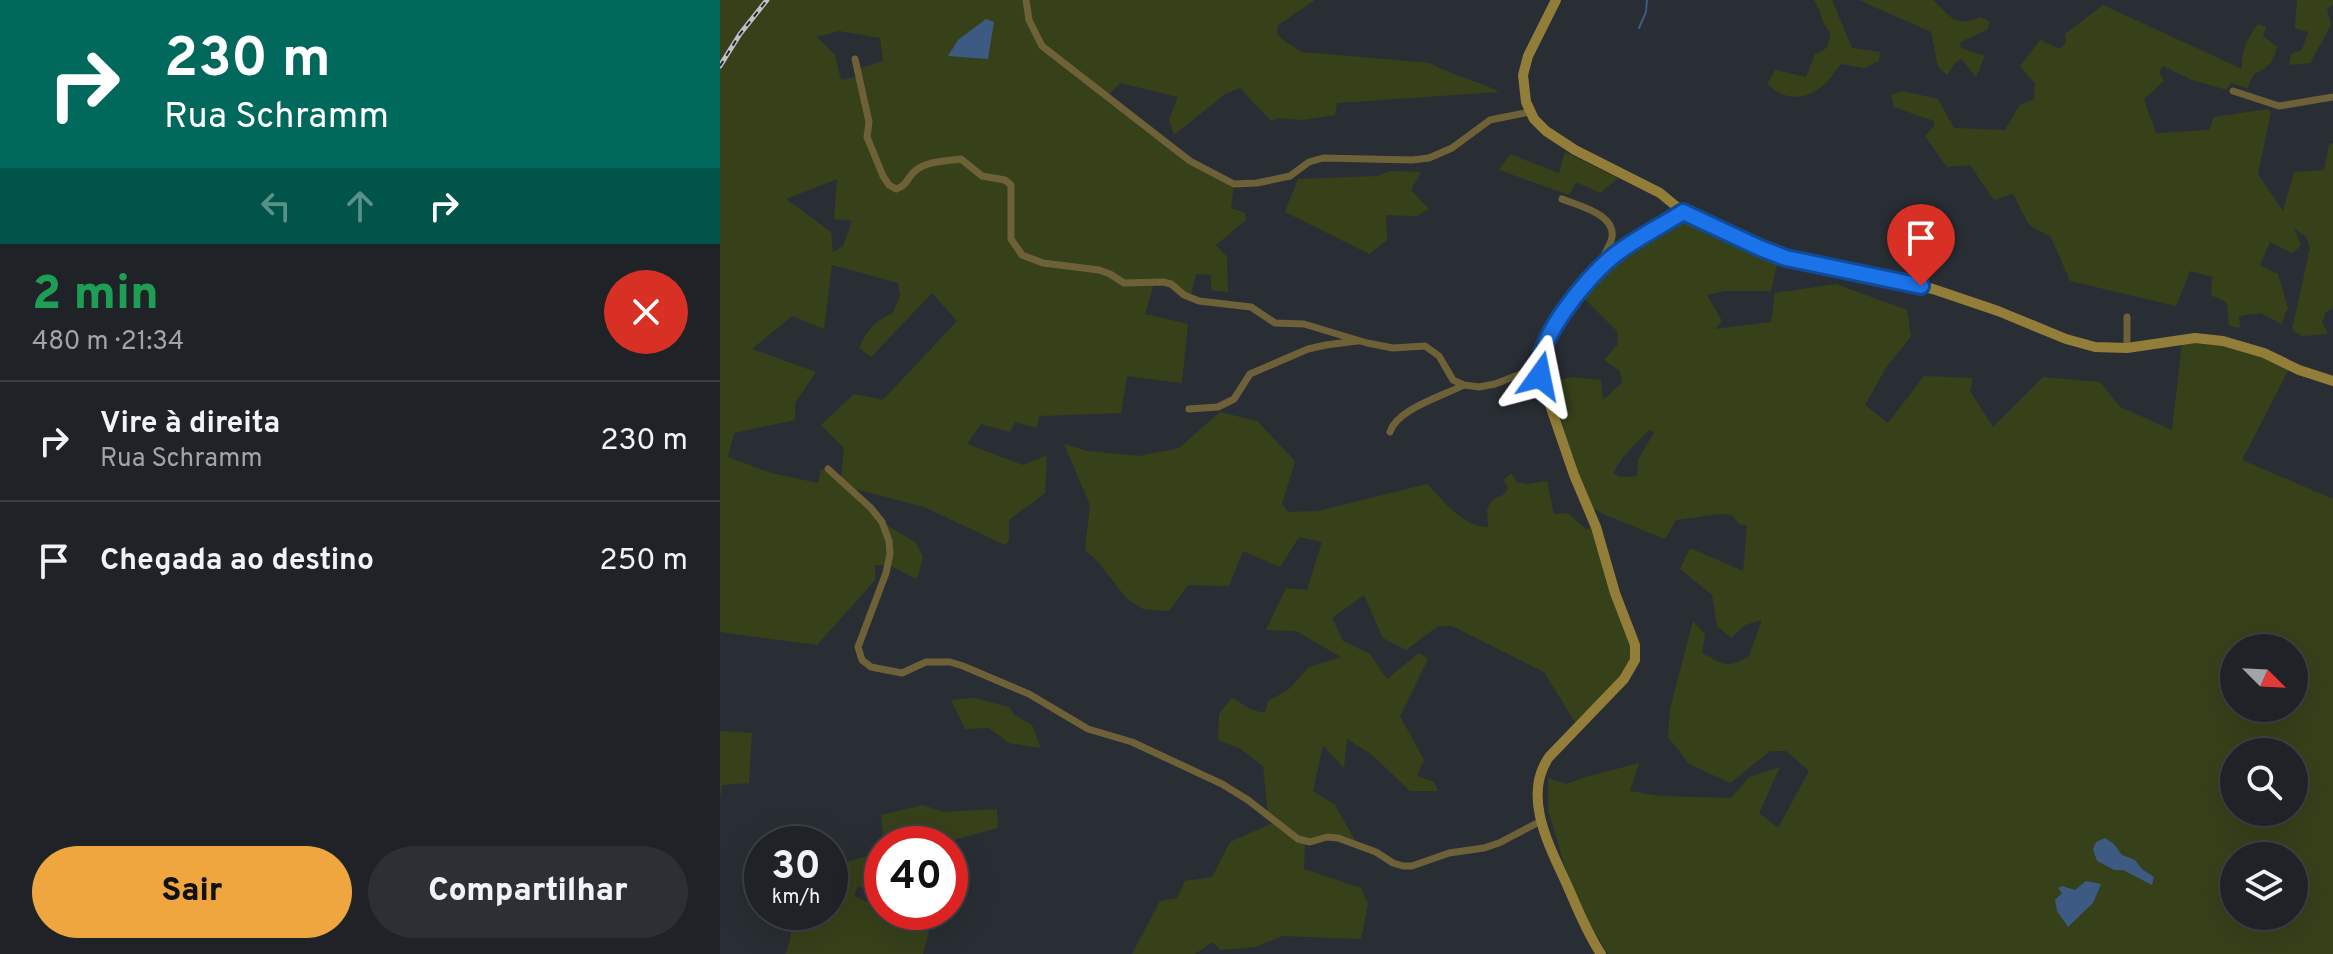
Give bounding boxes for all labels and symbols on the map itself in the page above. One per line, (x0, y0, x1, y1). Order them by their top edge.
pin (1887, 204, 1955, 286)
position arrow (1498, 334, 1582, 418)
north arrow (2220, 634, 2308, 722)
speed limit sign: 40 (864, 826, 968, 930)

